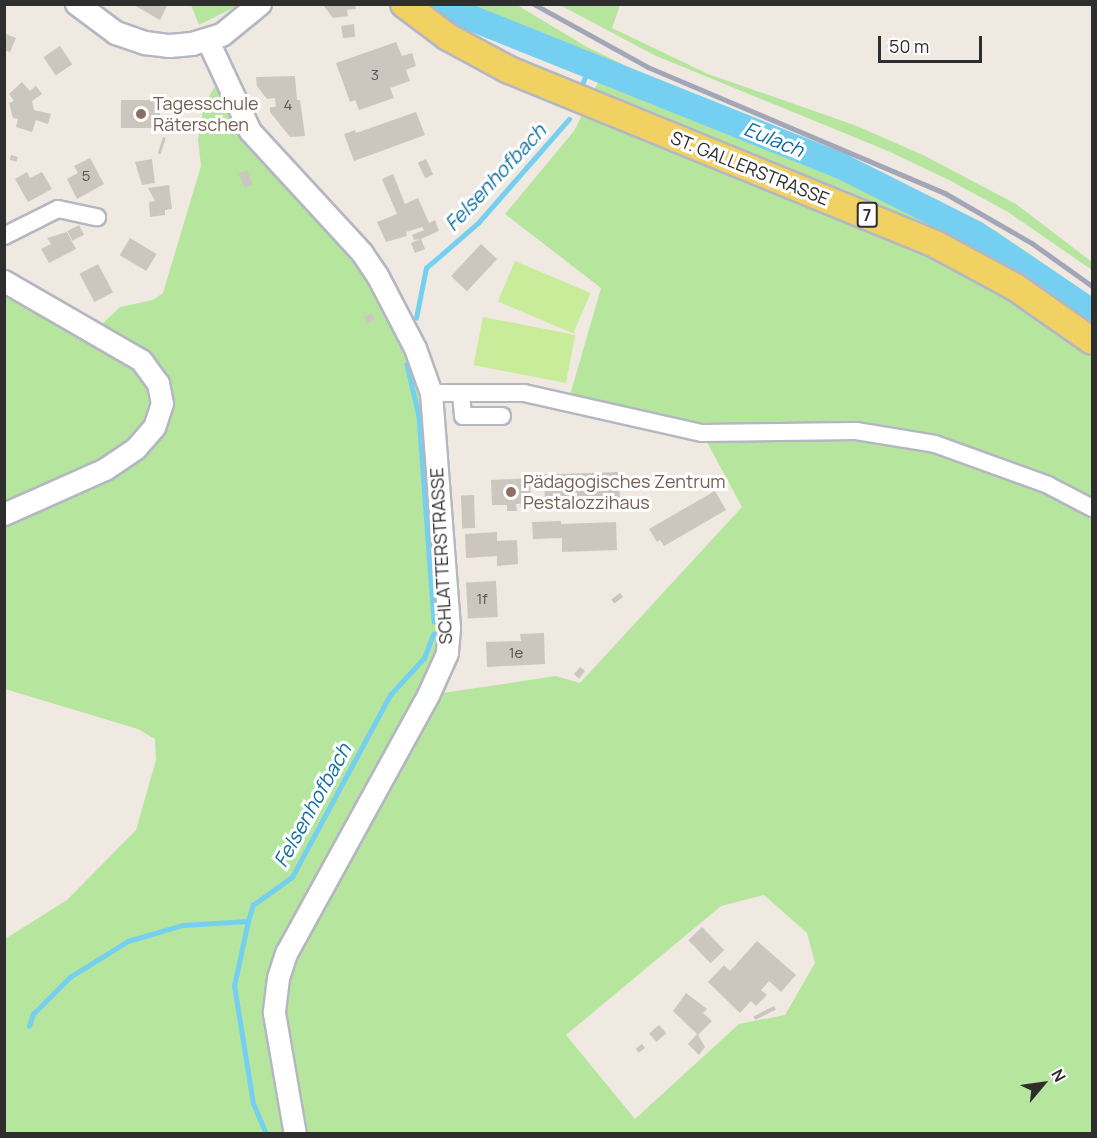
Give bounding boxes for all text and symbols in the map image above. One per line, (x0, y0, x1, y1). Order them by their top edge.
scale bar (881, 24, 984, 62)
text: 50 m (889, 34, 929, 58)
house number: 3 (371, 66, 379, 84)
place label: Tagesschule Räterschen (153, 93, 259, 136)
house number: 4 (284, 96, 292, 114)
marker: Tagesschule Räterschen (134, 107, 148, 121)
water label: Eulach (741, 116, 807, 162)
water label: Felsenhofbach (439, 119, 551, 235)
street label: ST. GALLERSTRASSE (668, 126, 832, 210)
house number: 5 (82, 167, 90, 185)
road number: 7 (856, 202, 878, 228)
street label: SCHLATTERSTRASSE (426, 467, 456, 645)
place label: Pädagogisches Zentrum Pestalozzihaus (523, 471, 726, 514)
marker: Pädagogisches Zentrum Pestalozzihaus (504, 485, 518, 499)
house number: 1f (476, 590, 488, 608)
house number: 1e (509, 644, 523, 662)
water label: Felsenhofbach (268, 739, 356, 871)
north arrow (1013, 1054, 1073, 1114)
text: N (1046, 1065, 1071, 1086)

